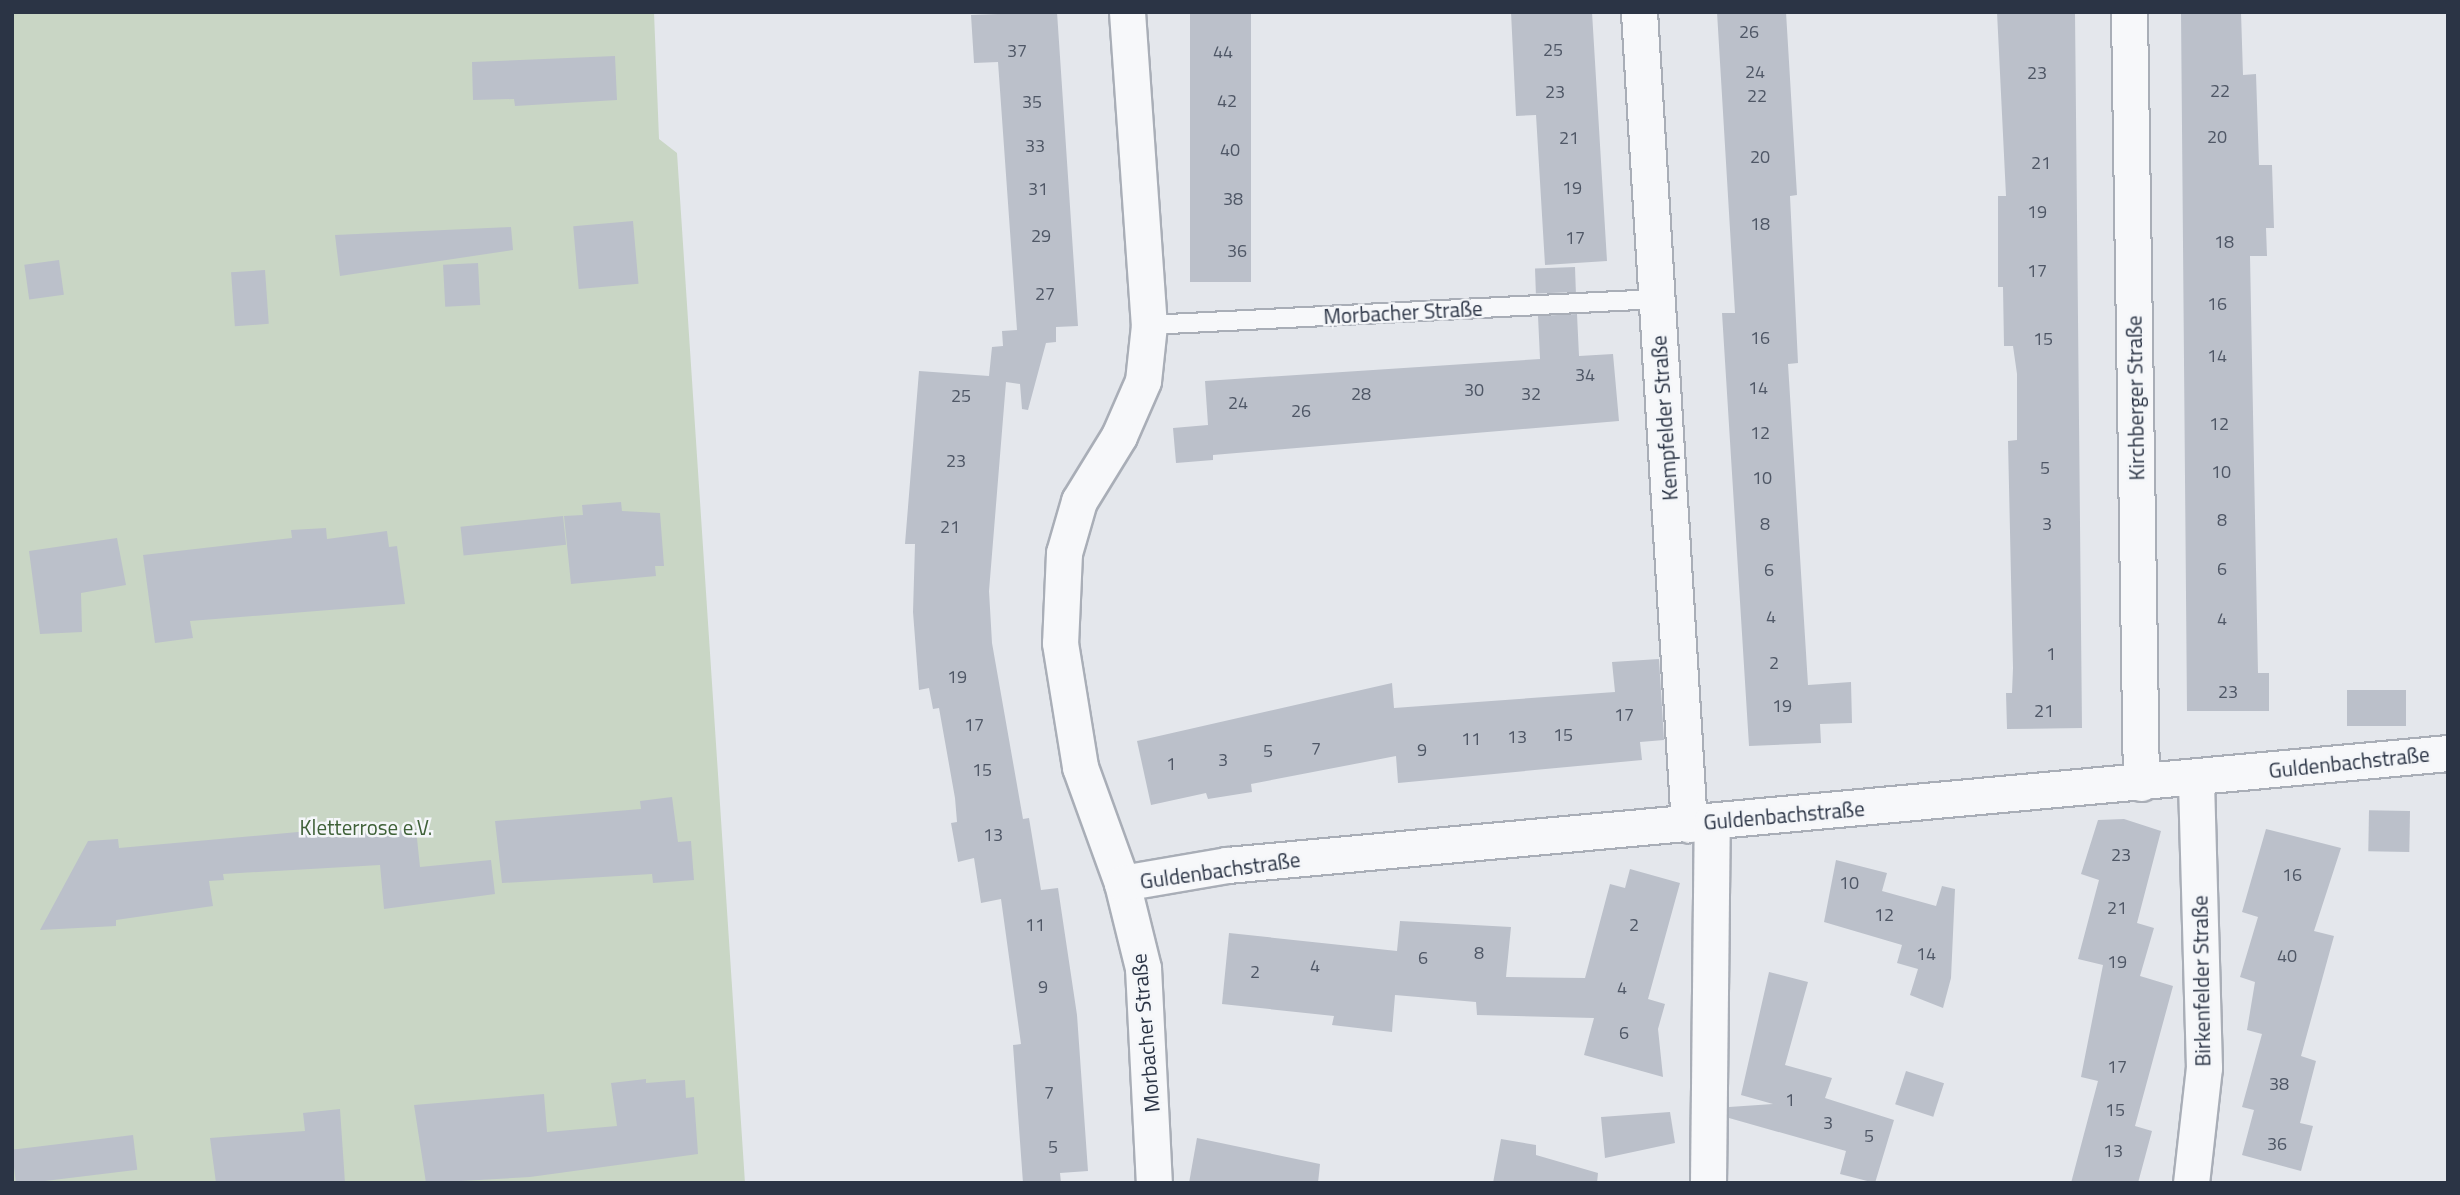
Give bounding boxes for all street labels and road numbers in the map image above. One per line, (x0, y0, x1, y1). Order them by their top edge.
street label: Morbacher Straße (1323, 295, 1483, 329)
street label: Kirchberger Straße (2121, 315, 2149, 481)
street label: Kempfelder Straße (1646, 334, 1682, 502)
street label: Guldenbachstraße (2267, 741, 2431, 783)
street label: Guldenbachstraße (1702, 795, 1866, 835)
street label: Guldenbachstraße (1138, 846, 1302, 894)
street label: Birkenfelder Straße (2187, 895, 2215, 1067)
street label: Morbacher Straße (1126, 953, 1164, 1113)

